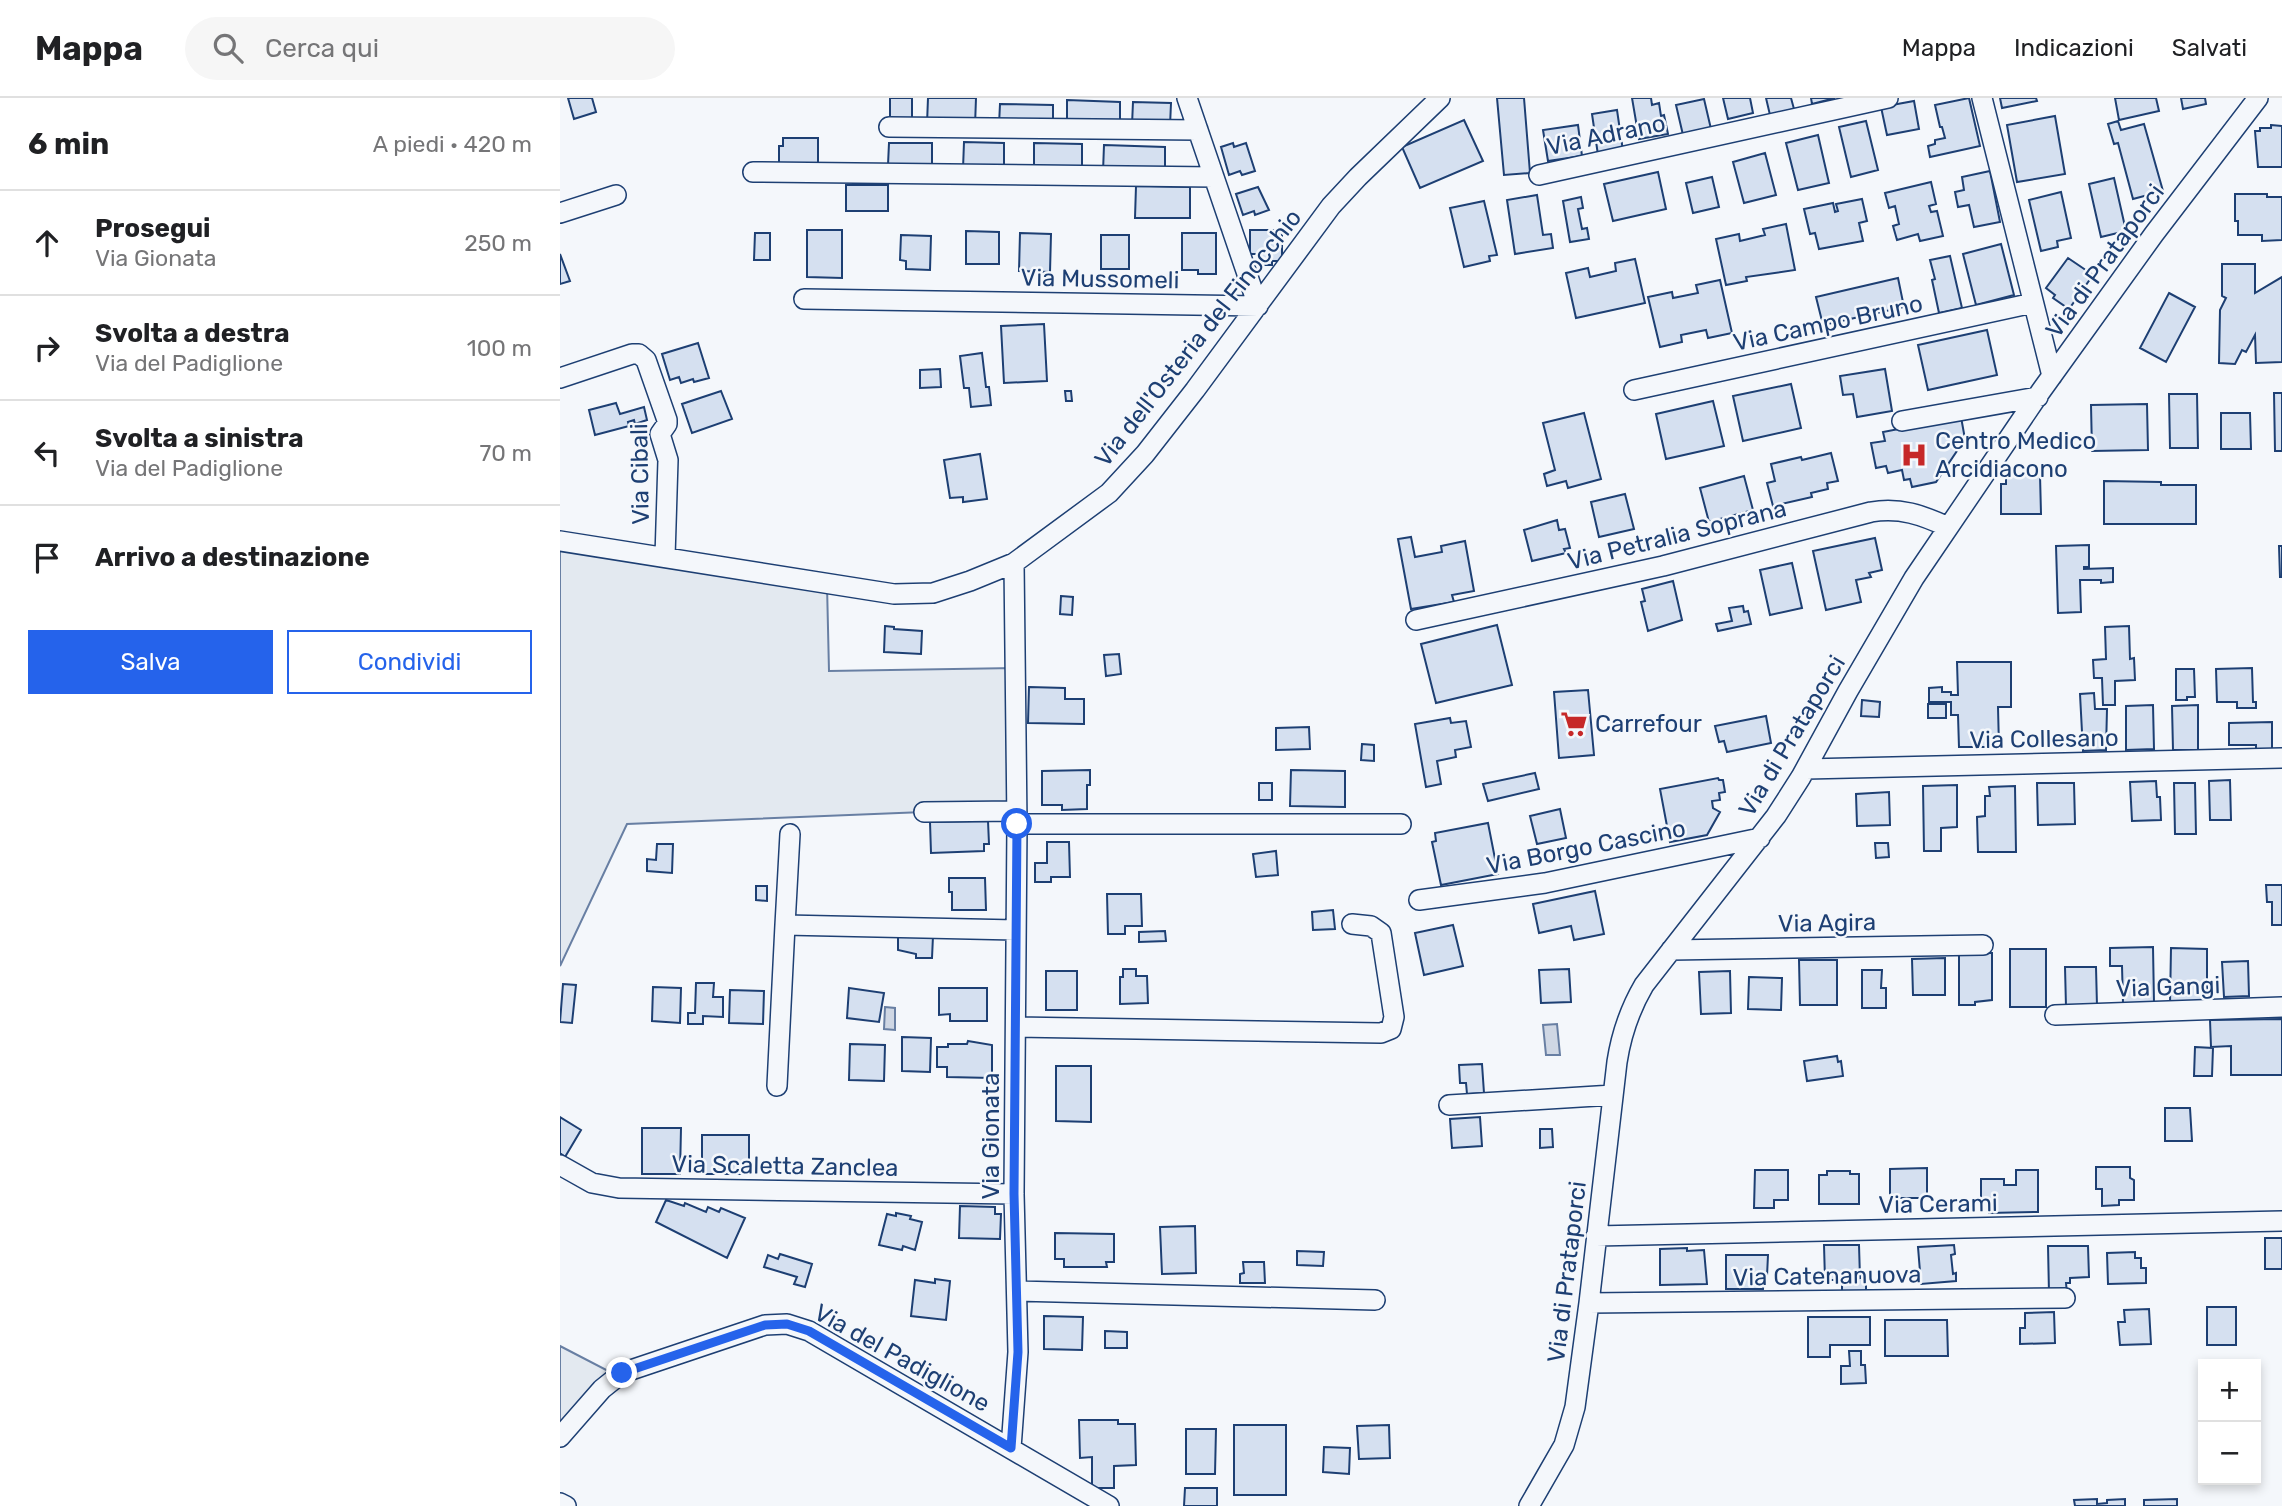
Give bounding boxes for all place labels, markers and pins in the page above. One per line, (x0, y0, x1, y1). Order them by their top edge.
place label: Centro Medico Arcidiacono (1935, 427, 2096, 483)
hospital icon: Centro Medico Arcidiacono (1899, 440, 1929, 470)
supermarket icon: Carrefour (1559, 709, 1589, 739)
place label: Carrefour (1595, 710, 1702, 738)

